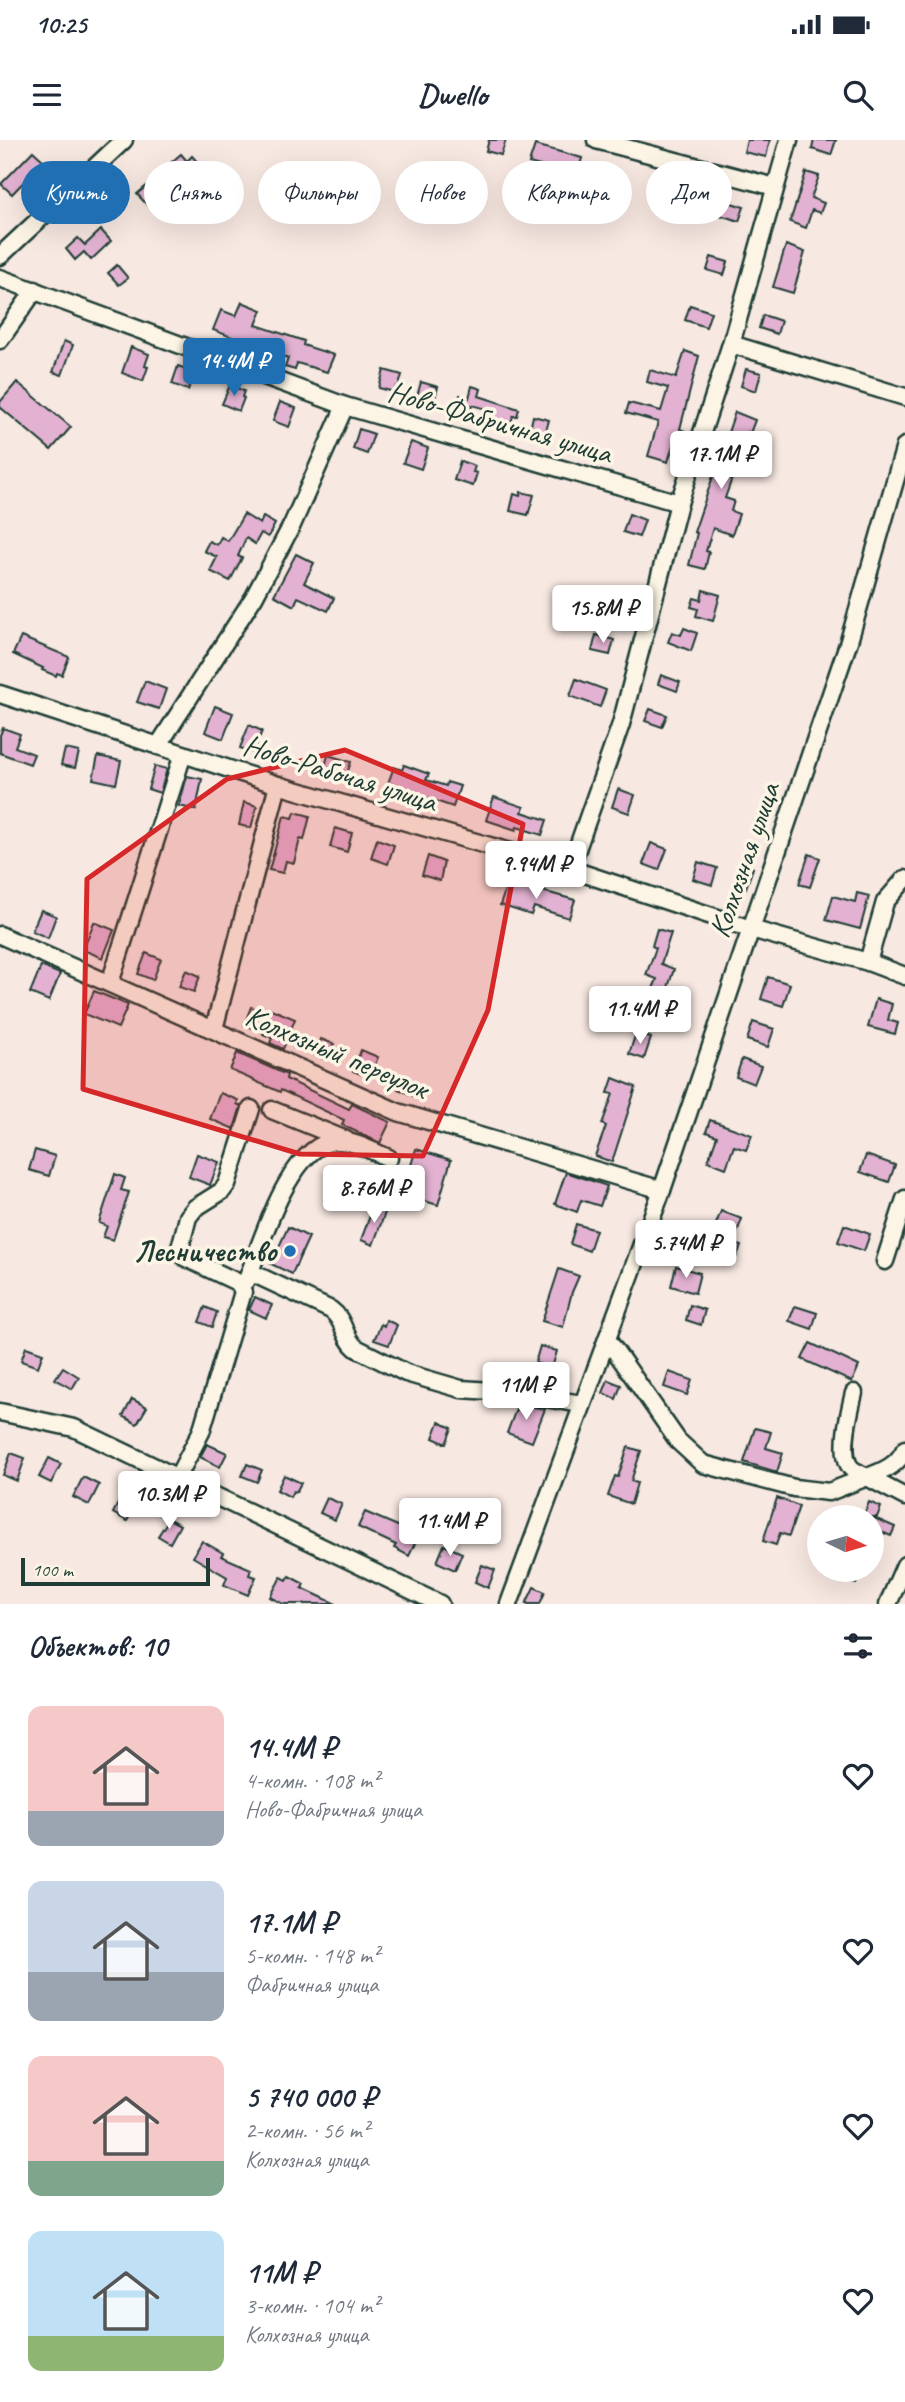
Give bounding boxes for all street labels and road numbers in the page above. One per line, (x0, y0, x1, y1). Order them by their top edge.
street label: Ново-Фабричная улица (384, 372, 618, 473)
street label: Ново-Рабочая улица (239, 726, 443, 821)
street label: Колхозная улица (700, 776, 789, 942)
street label: Колхозный переулок (240, 997, 437, 1109)

